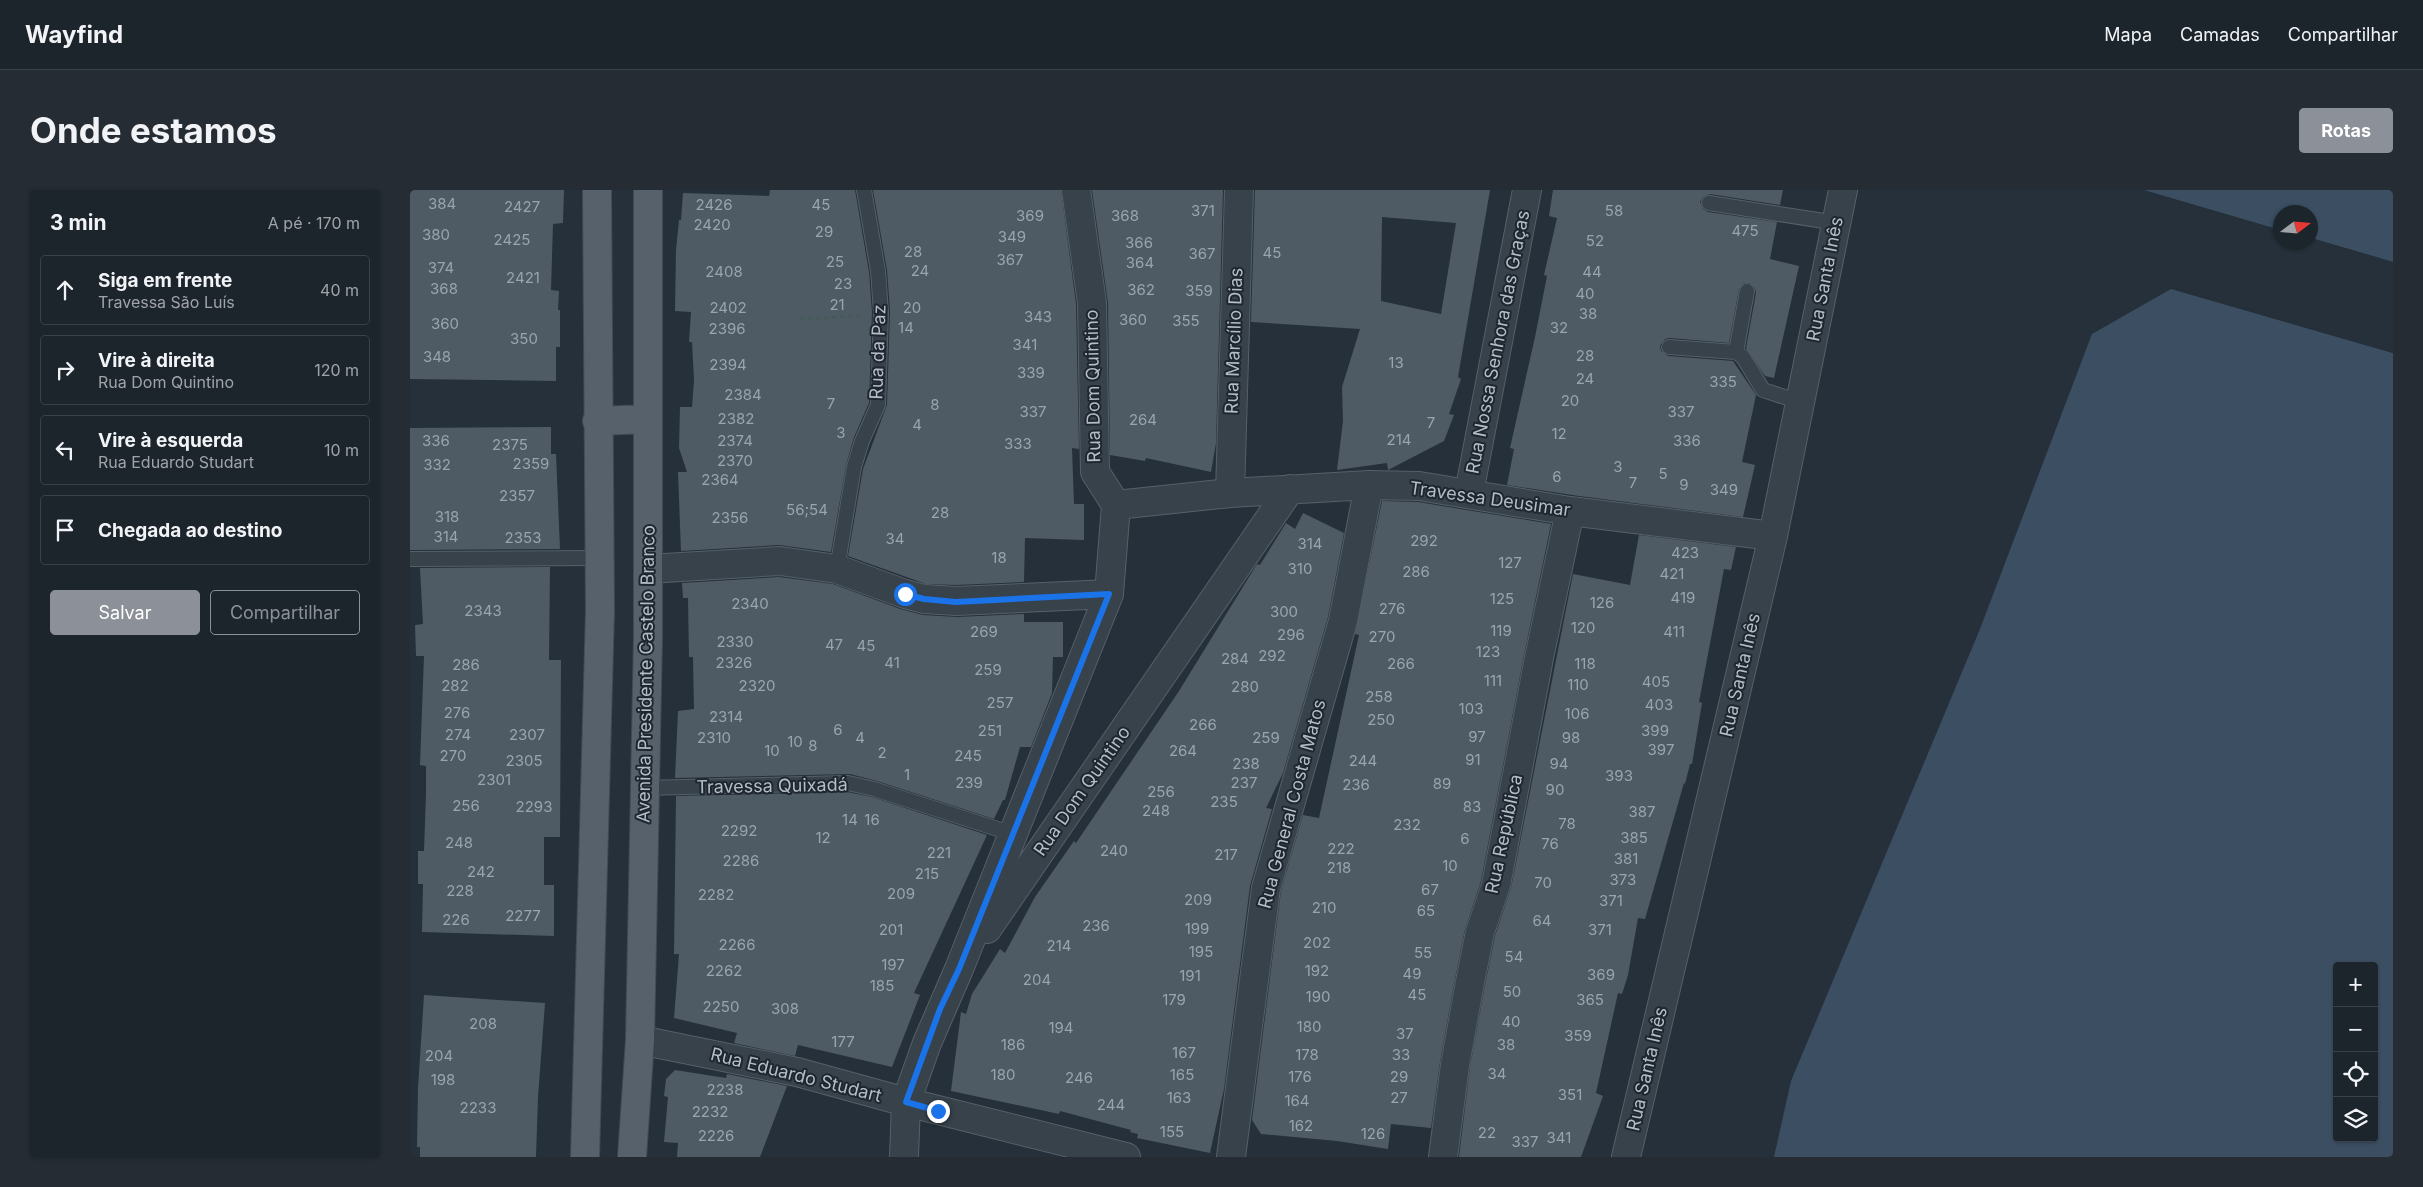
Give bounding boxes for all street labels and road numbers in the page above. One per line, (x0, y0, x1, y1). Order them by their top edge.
street label: Rua Nossa Senhora das Graças (1462, 208, 1533, 475)
street label: Rua Santa Inês (1802, 215, 1847, 343)
street label: Rua Marcílio Dias (1220, 267, 1247, 415)
street label: Rua da Paz (865, 304, 890, 400)
street label: Rua Dom Quintino (1081, 309, 1104, 463)
street label: Travessa Deusimar (1408, 477, 1572, 520)
street label: Avenida Presidente Castelo Branco (632, 525, 659, 823)
street label: Rua Santa Inês (1715, 611, 1764, 739)
street label: Rua General Costa Matos (1253, 697, 1330, 911)
street label: Rua Dom Quintino (1029, 722, 1134, 859)
street label: Rua República (1481, 772, 1526, 895)
street label: Travessa Quixadá (696, 774, 848, 797)
street label: Rua Santa Inês (1622, 1005, 1671, 1133)
street label: Rua Eduardo Studart (708, 1043, 884, 1106)

